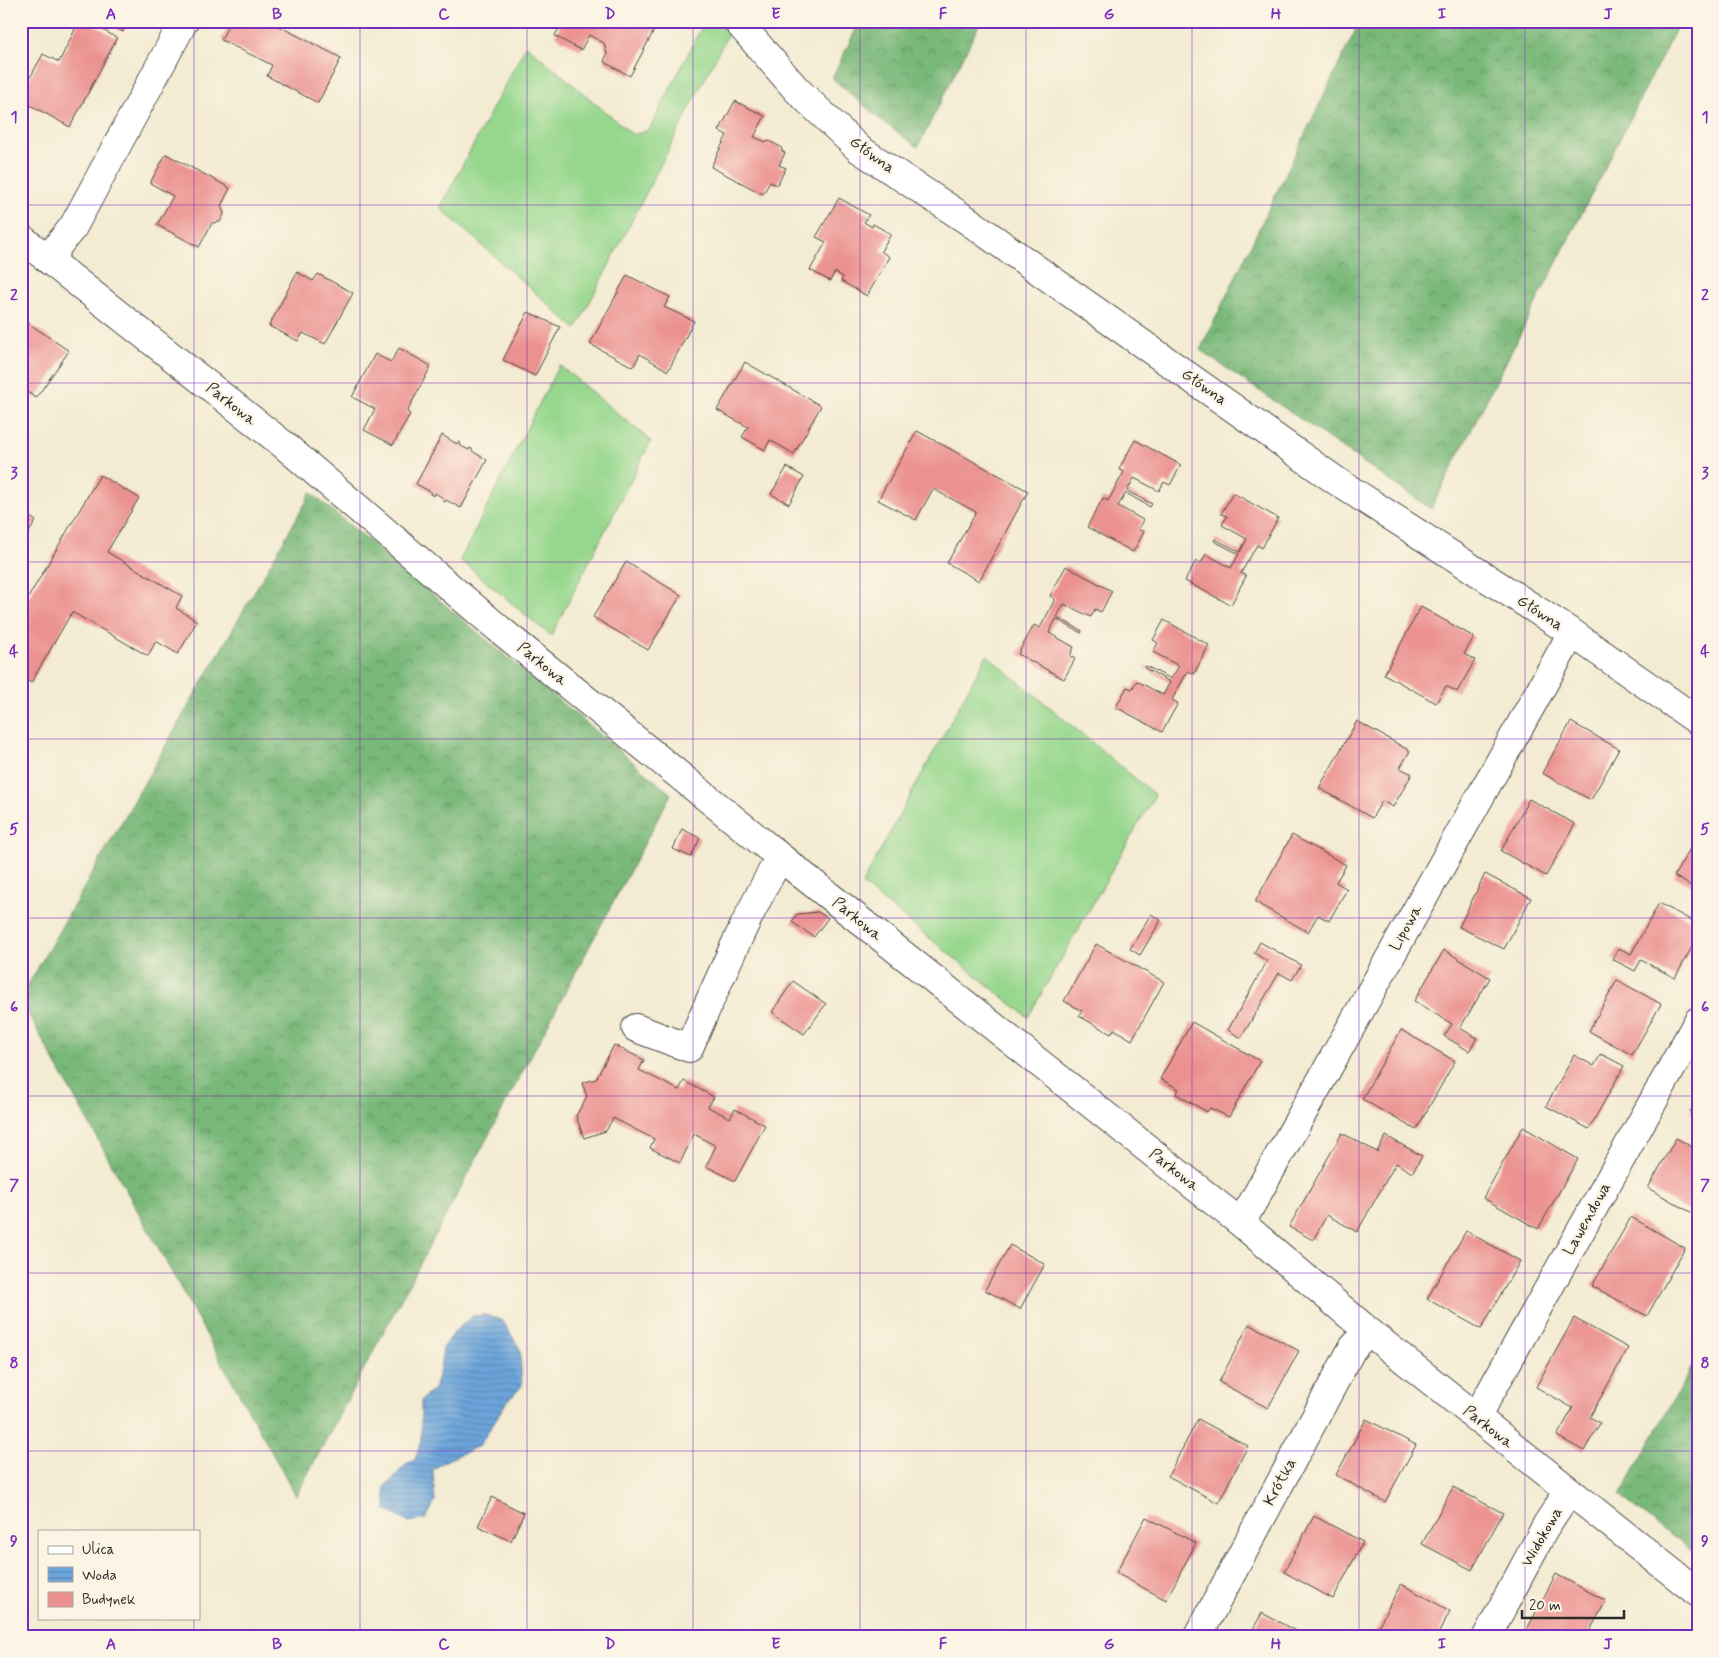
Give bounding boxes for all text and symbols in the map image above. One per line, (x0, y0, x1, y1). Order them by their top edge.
text: A (106, 4, 116, 25)
text: B (272, 4, 282, 25)
text: C (438, 4, 450, 25)
text: D (604, 4, 616, 25)
text: E (771, 4, 781, 25)
text: F (939, 4, 948, 25)
text: G (1104, 4, 1115, 25)
text: H (1271, 4, 1282, 25)
text: I (1438, 4, 1447, 25)
text: J (1603, 4, 1613, 25)
text: 1 (10, 107, 18, 128)
text: 1 (1701, 107, 1709, 128)
street label: Główna (845, 131, 899, 179)
text: 2 (10, 285, 18, 306)
text: 2 (1701, 285, 1709, 306)
street label: Główna (1177, 364, 1231, 410)
street label: Parkowa (201, 378, 261, 431)
text: 3 (10, 463, 18, 484)
text: 3 (1701, 463, 1709, 484)
street label: Główna (1513, 590, 1567, 636)
street label: Parkowa (513, 637, 572, 691)
text: 4 (9, 641, 19, 662)
text: 4 (1700, 641, 1710, 662)
text: 5 (9, 819, 19, 840)
text: 5 (1700, 819, 1710, 840)
street label: Parkowa (828, 892, 887, 946)
street label: Lipowa (1385, 901, 1427, 955)
text: 6 (10, 997, 18, 1018)
text: 6 (1701, 997, 1709, 1018)
street label: Parkowa (1144, 1144, 1204, 1197)
text: 7 (9, 1175, 19, 1196)
text: 7 (1700, 1175, 1710, 1196)
street label: Lawendowa (1558, 1179, 1616, 1259)
text: 8 (9, 1353, 19, 1374)
text: 8 (1700, 1353, 1710, 1374)
street label: Parkowa (1458, 1401, 1518, 1454)
street label: Krótka (1259, 1454, 1301, 1510)
street label: Widokowa (1516, 1503, 1568, 1571)
legend (38, 1530, 200, 1620)
text: 9 (10, 1531, 18, 1552)
text: 9 (1701, 1531, 1709, 1552)
text: Ulica (82, 1540, 115, 1560)
text: Woda (82, 1566, 117, 1586)
scale bar (1522, 1587, 1624, 1619)
text: Budynek (82, 1590, 136, 1610)
text: 20 m (1529, 1596, 1561, 1616)
text: A (106, 1634, 116, 1655)
text: B (272, 1634, 282, 1655)
text: C (438, 1634, 450, 1655)
text: D (604, 1634, 616, 1655)
text: E (771, 1634, 781, 1655)
text: F (939, 1634, 948, 1655)
text: G (1104, 1634, 1115, 1655)
text: H (1271, 1634, 1282, 1655)
text: I (1438, 1634, 1447, 1655)
text: J (1603, 1634, 1613, 1655)

